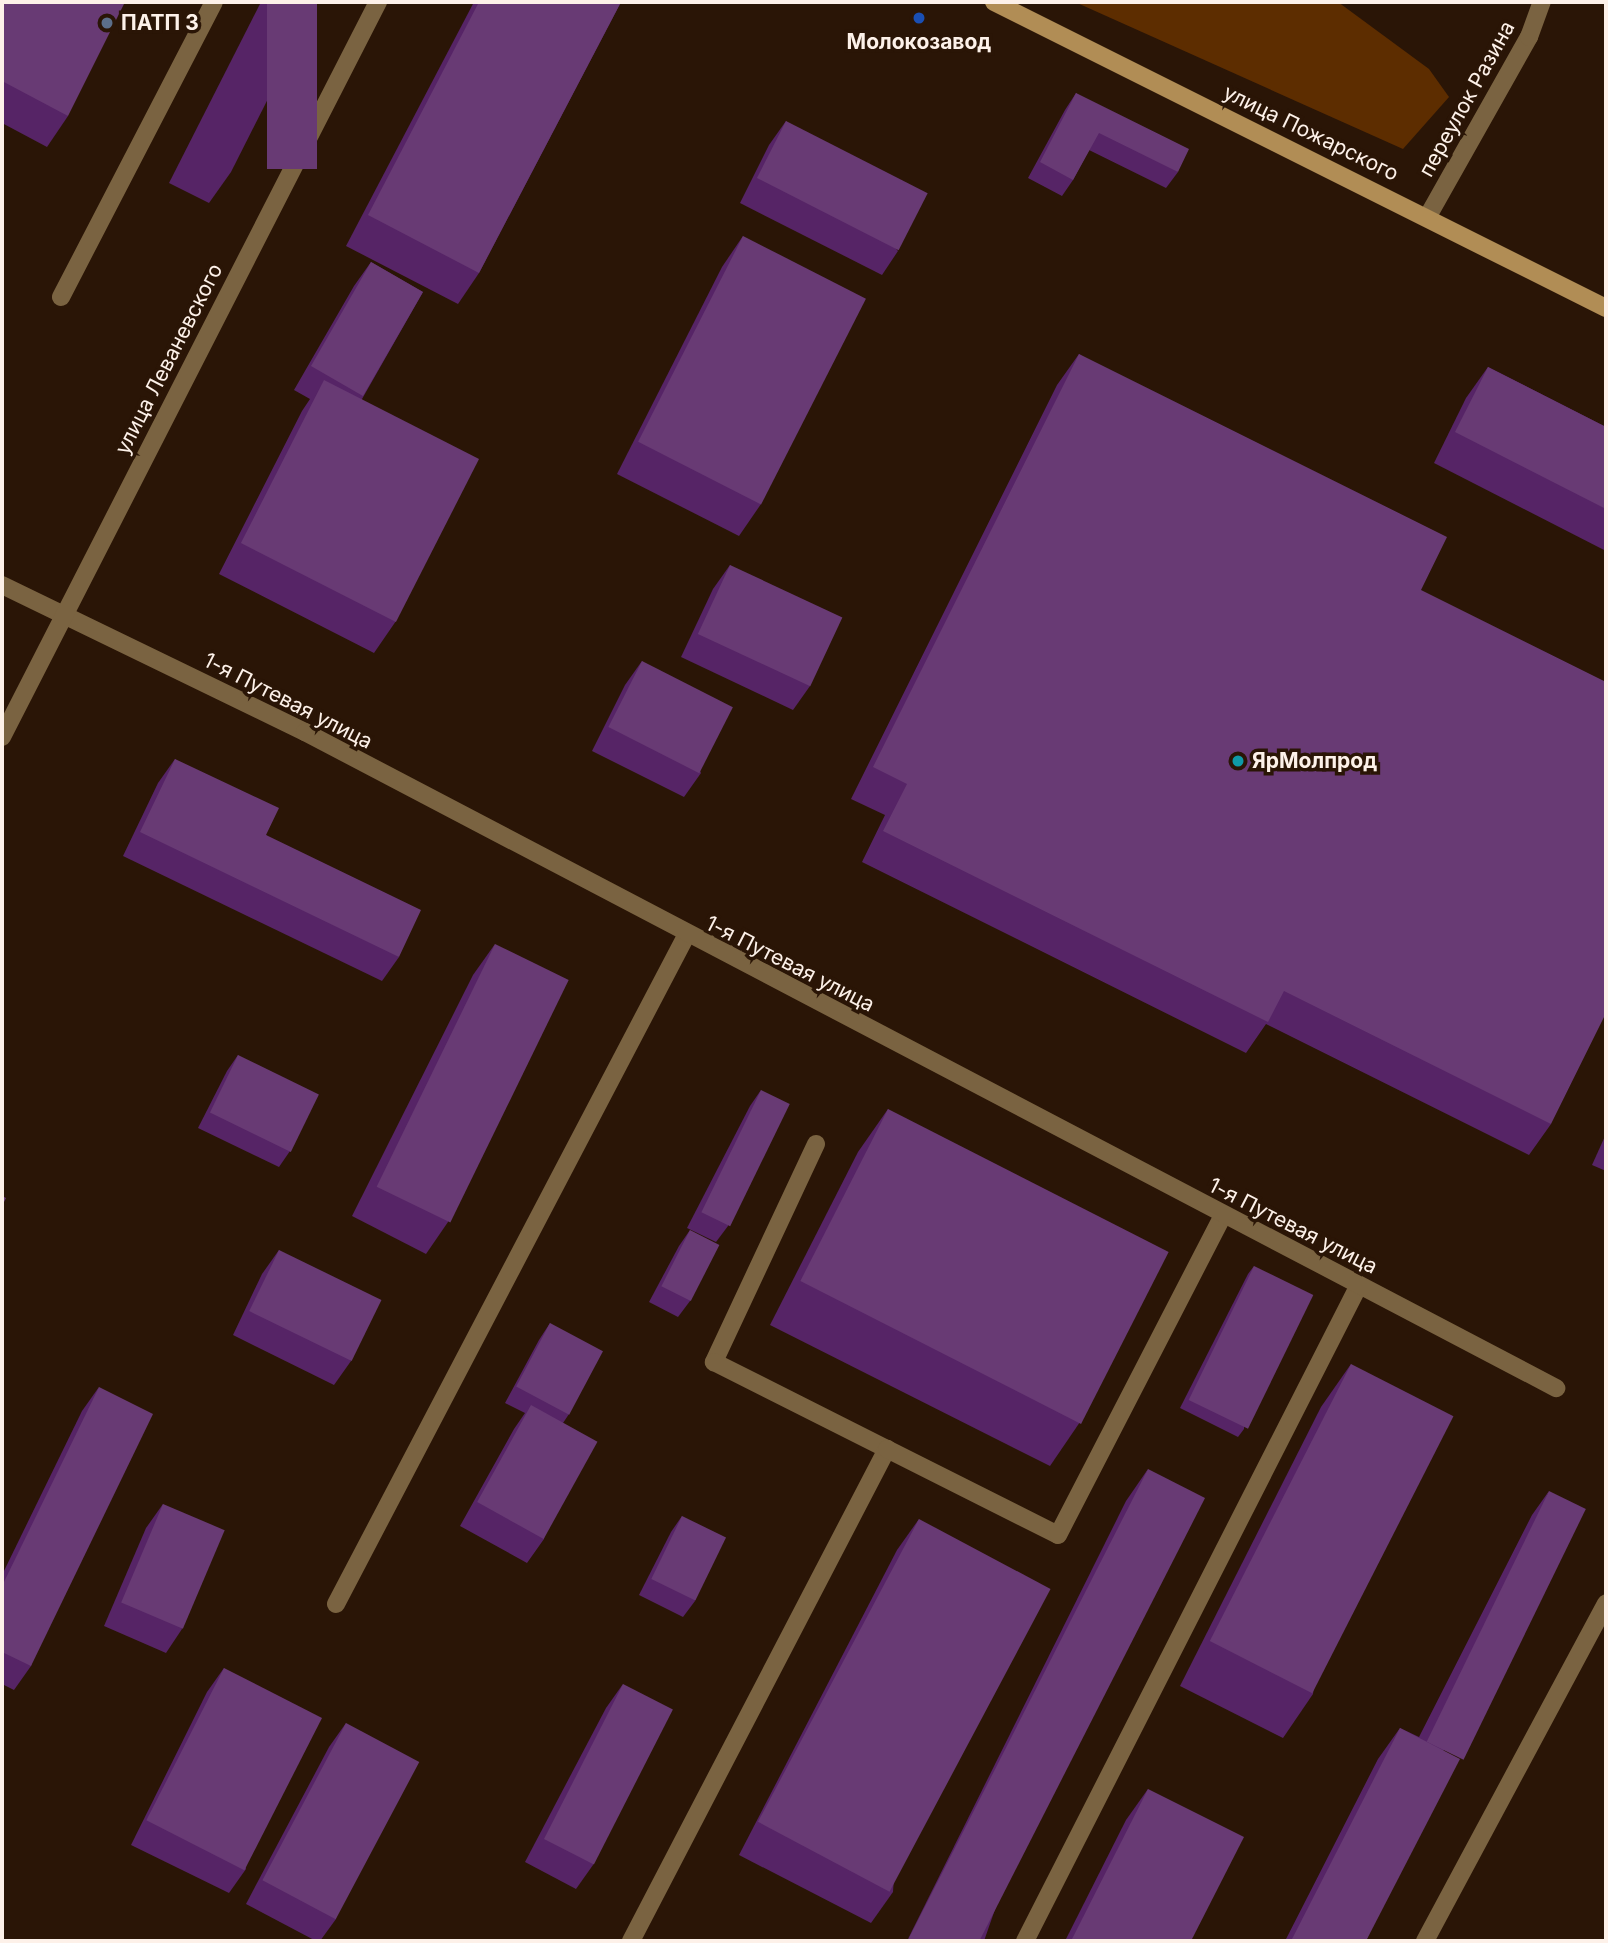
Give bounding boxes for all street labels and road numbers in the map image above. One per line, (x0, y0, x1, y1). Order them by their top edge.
street label: переулок Разина (1414, 17, 1520, 181)
street label: улица Пожарского (1219, 80, 1403, 186)
street label: улица Леваневского (110, 259, 228, 459)
street label: 1-я Путевая улица (199, 648, 377, 754)
street label: 1-я Путевая улица (701, 911, 879, 1017)
street label: 1-я Путевая улица (1204, 1173, 1382, 1279)

